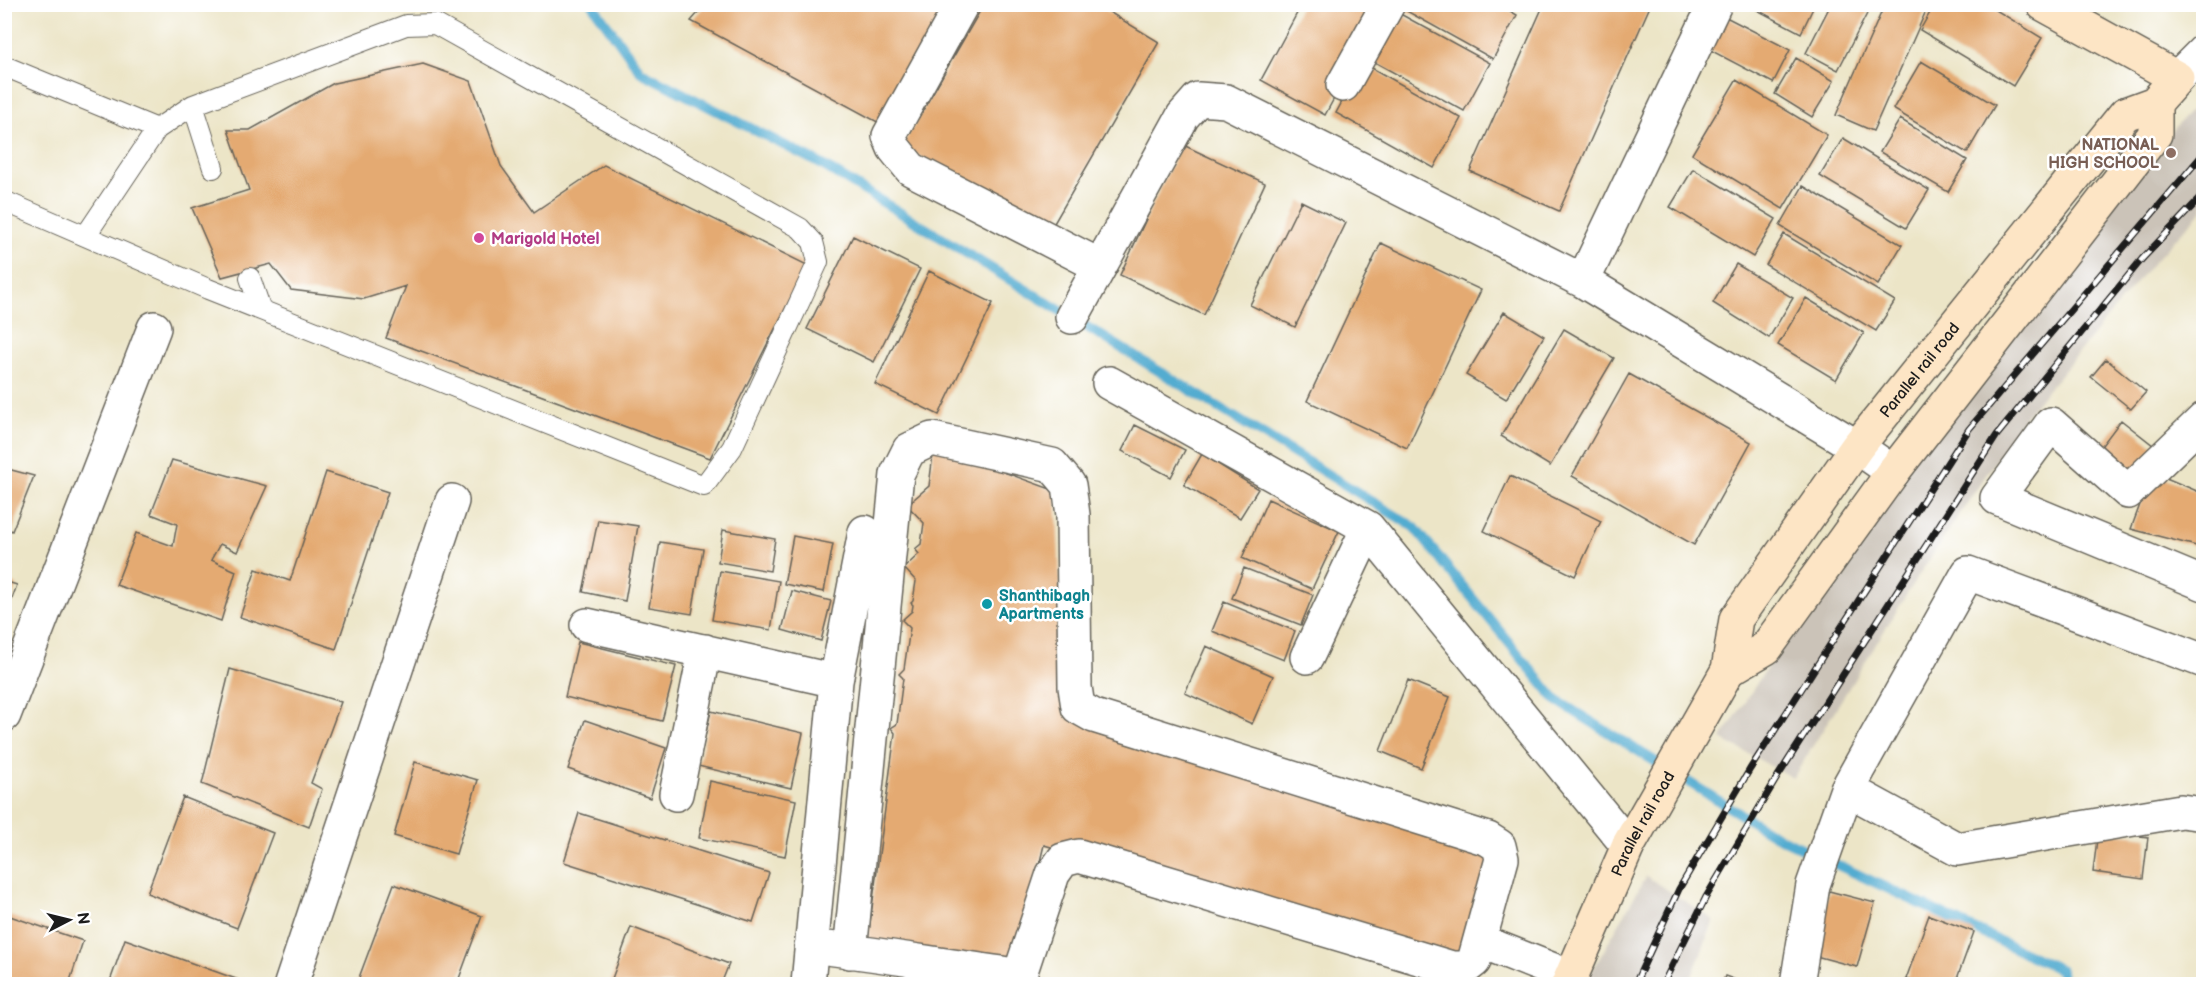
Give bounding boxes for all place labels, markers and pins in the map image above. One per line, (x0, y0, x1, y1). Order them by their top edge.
place label: NATIONAL HIGH SCHOOL (2048, 136, 2160, 173)
marker: NATIONAL HIGH SCHOOL (2164, 146, 2178, 160)
place label: Marigold Hotel (491, 230, 599, 249)
marker: Marigold Hotel (472, 231, 486, 245)
place label: Shanthibagh Apartments (998, 587, 1090, 624)
marker: Shanthibagh Apartments (980, 597, 994, 611)

